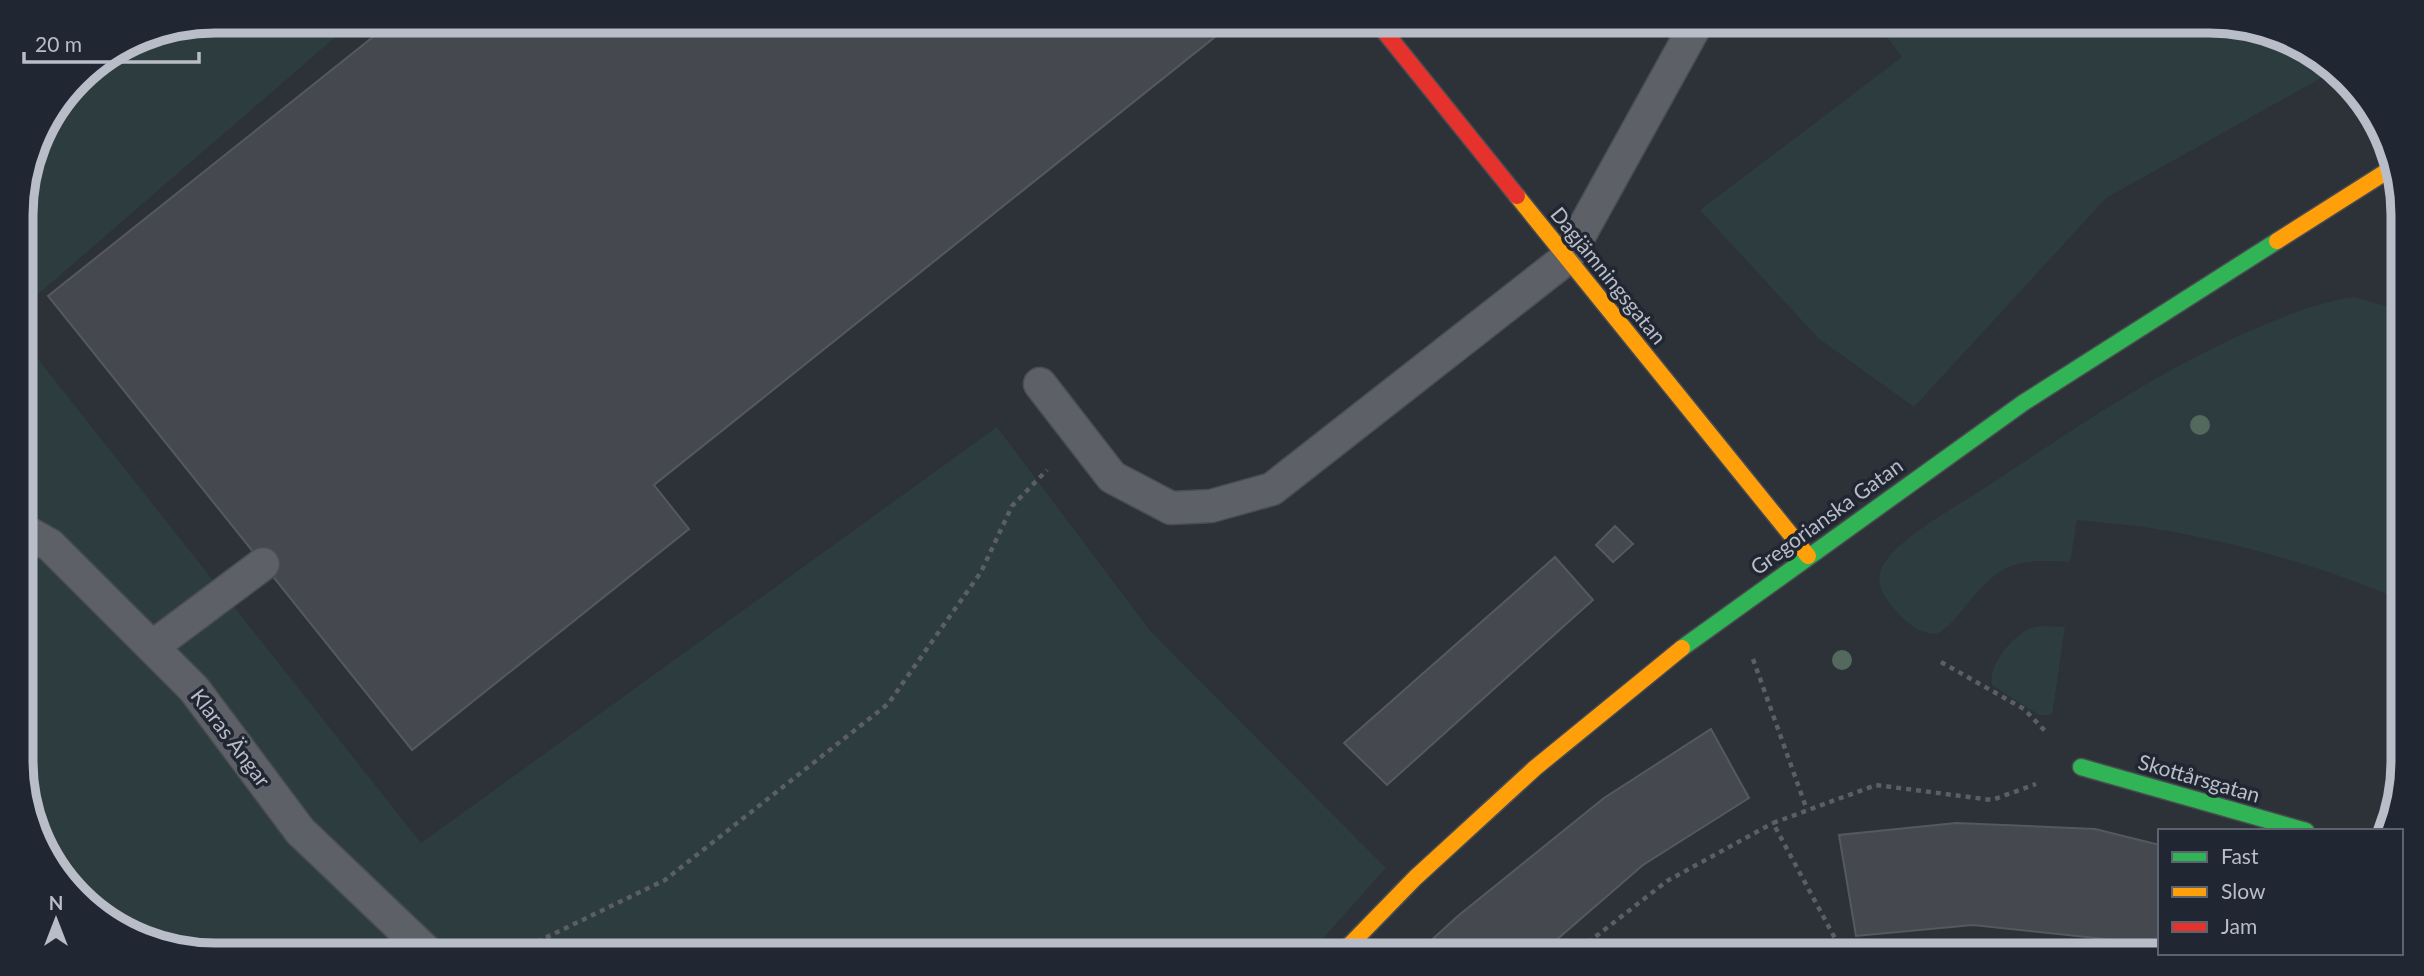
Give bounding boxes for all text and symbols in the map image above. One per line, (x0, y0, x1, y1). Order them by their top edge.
scale bar (24, 21, 200, 65)
text: 20 m (35, 31, 82, 56)
street label: Dagjämningsgatan (1546, 201, 1672, 349)
street label: Gregorianska Gatan (1745, 452, 1907, 579)
street label: Klaras Ängar (186, 683, 276, 791)
street label: Skottårsgatan (2136, 748, 2263, 807)
legend (2158, 829, 2403, 955)
text: Fast (2221, 843, 2259, 868)
text: Slow (2221, 878, 2266, 903)
north arrow (21, 885, 91, 955)
text: N (49, 891, 63, 914)
text: Jam (2221, 913, 2257, 938)

